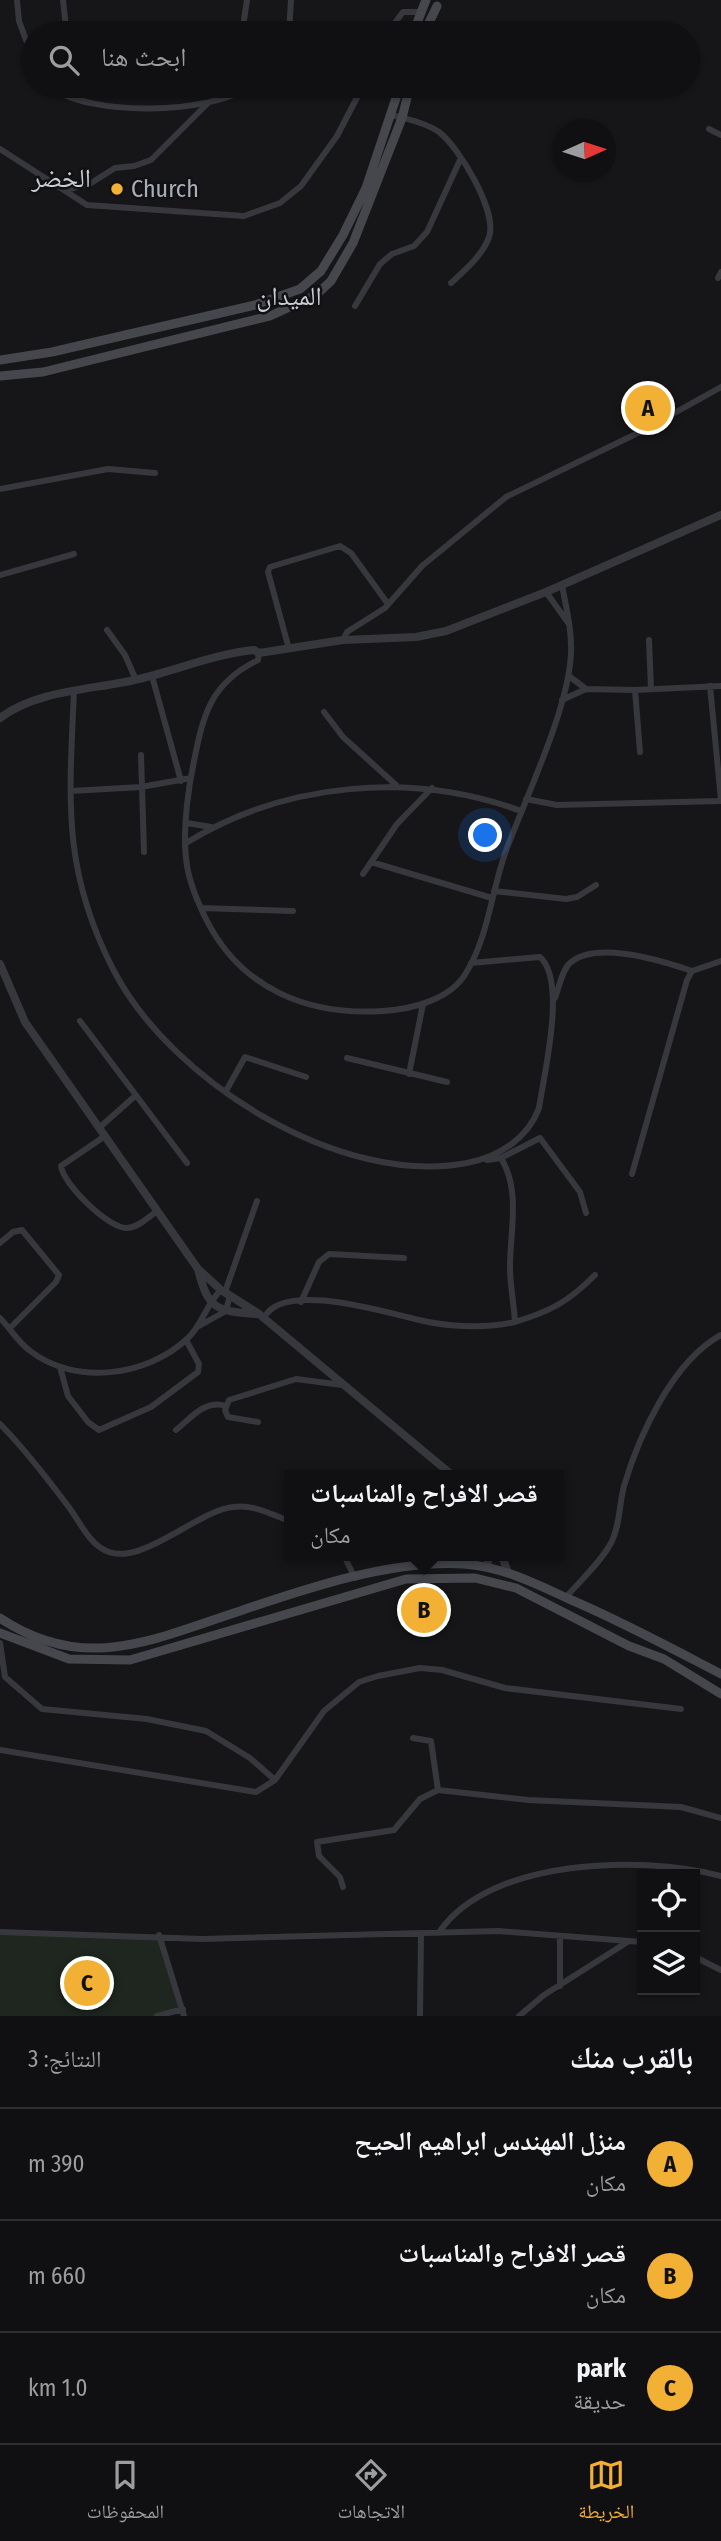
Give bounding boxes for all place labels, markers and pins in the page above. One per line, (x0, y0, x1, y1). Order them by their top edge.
place label: Church (131, 175, 199, 203)
marker: Church (109, 181, 125, 197)
pin: A (625, 382, 671, 434)
pin: B (401, 1584, 447, 1636)
pin: C (64, 1957, 110, 2009)

